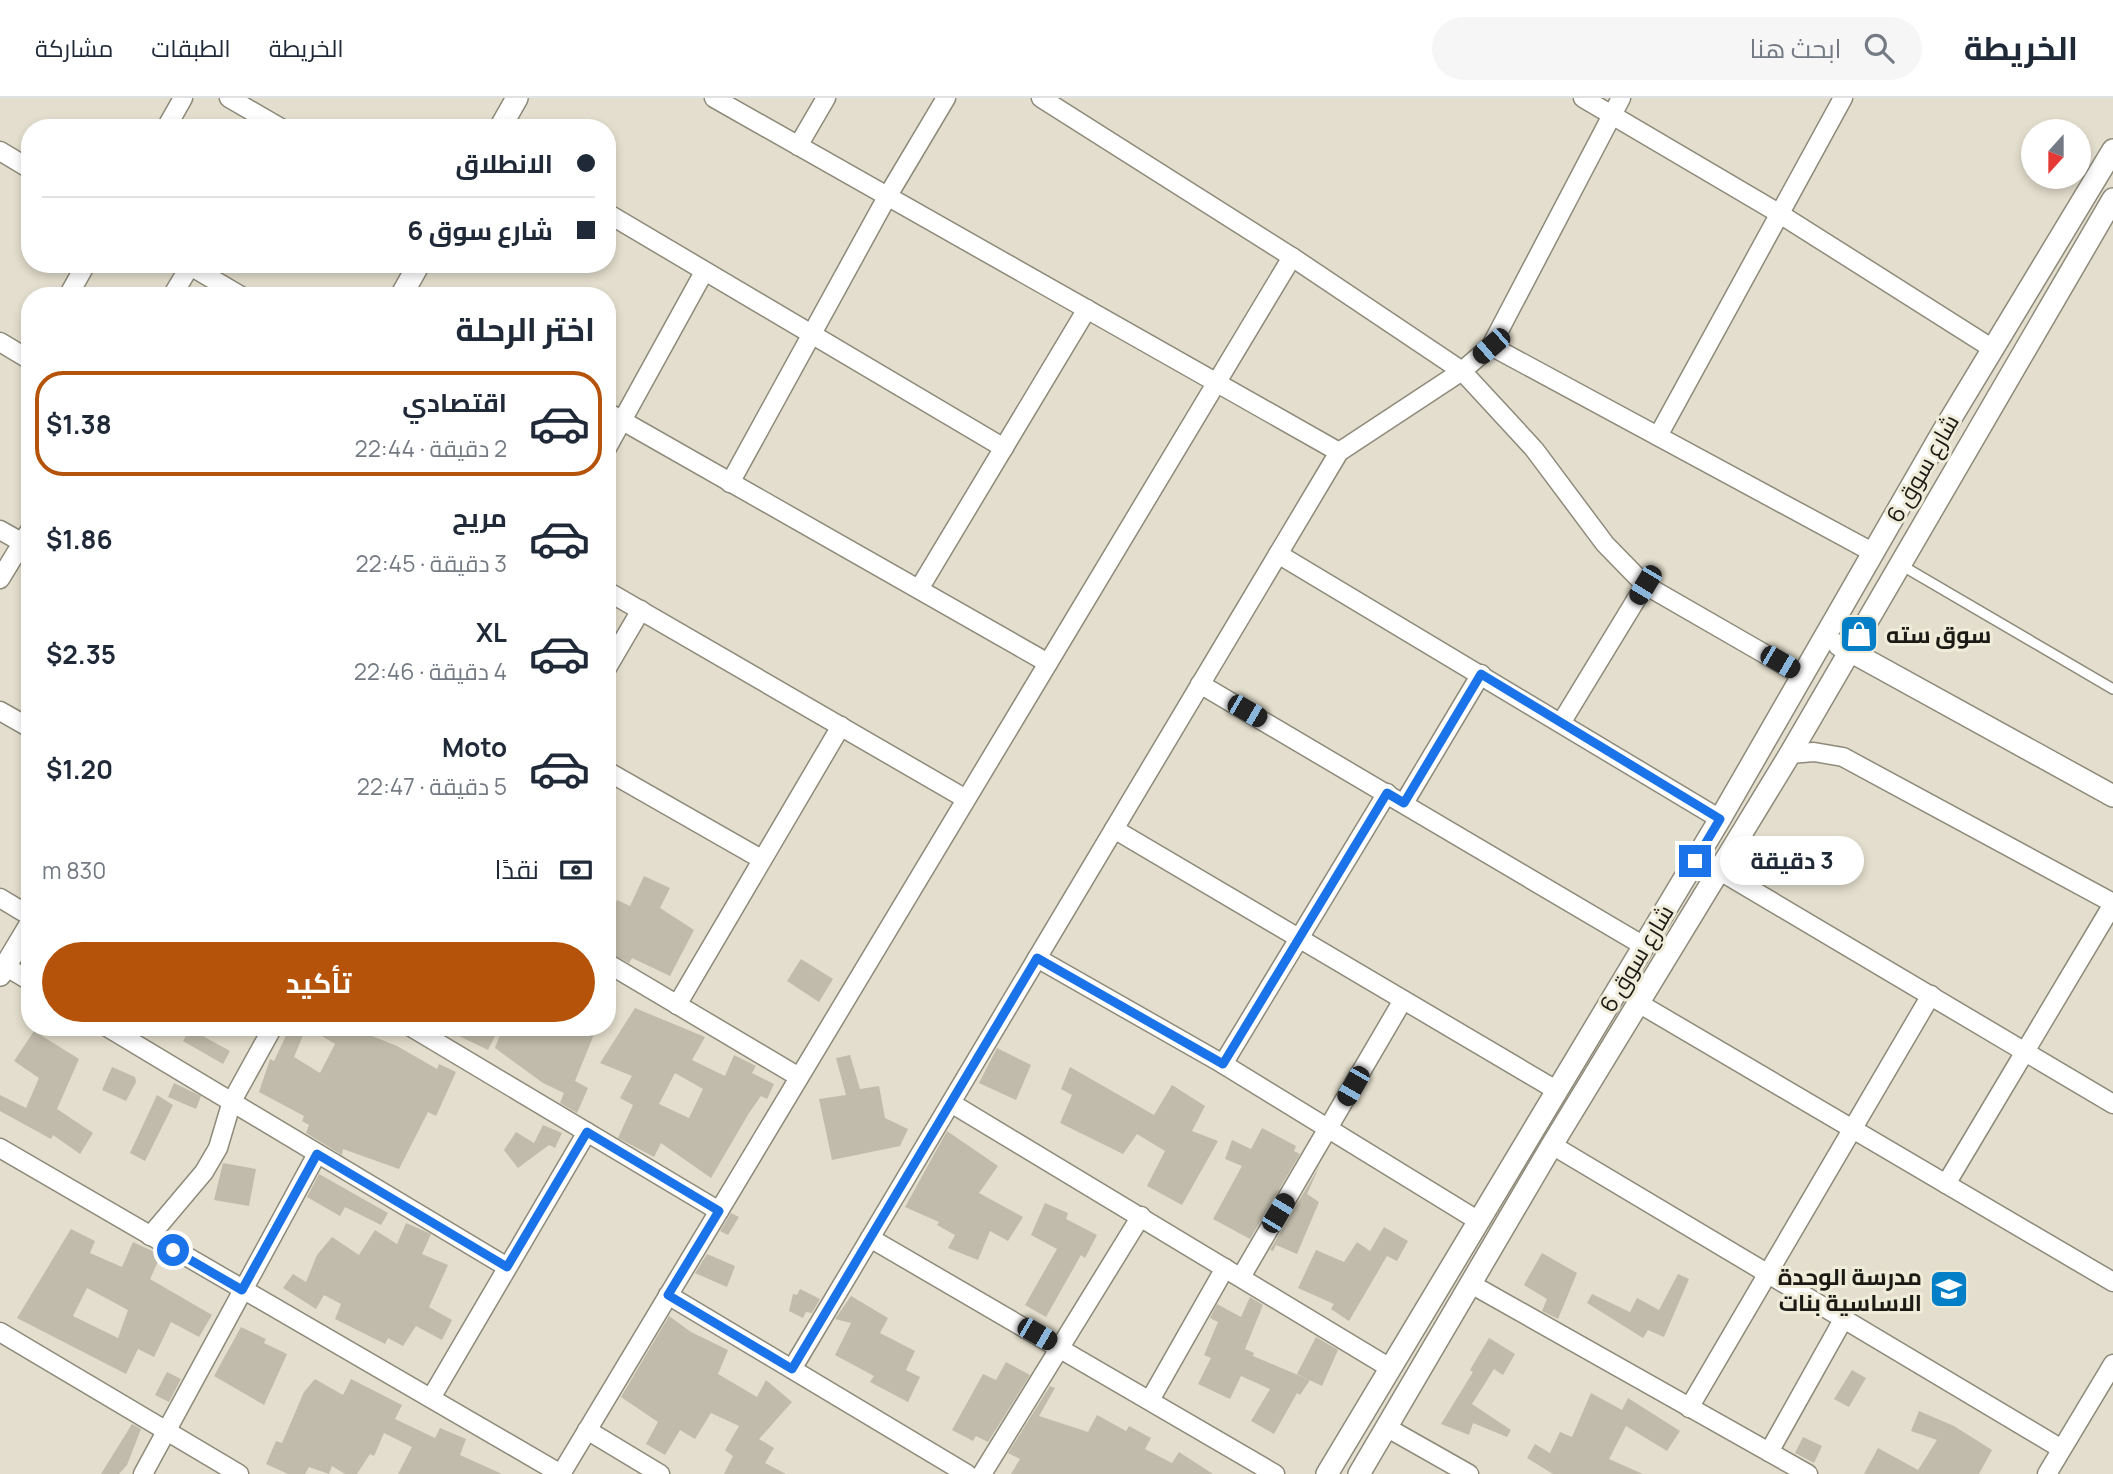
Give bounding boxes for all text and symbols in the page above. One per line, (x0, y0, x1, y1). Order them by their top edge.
search box (1432, 17, 1922, 80)
text: الخريطة (1964, 25, 2078, 70)
icon: search (1860, 29, 1898, 67)
text: ابحث هنا (1750, 30, 1842, 66)
text: مشاركة (35, 31, 113, 64)
text: الطبقات (151, 31, 231, 64)
text: الخريطة (269, 31, 344, 64)
north arrow (2021, 119, 2091, 189)
map controls (2021, 119, 2091, 189)
text: الانطلاق (455, 145, 553, 181)
text: شارع سوق 6 (407, 212, 553, 248)
text: اختر الرحلة (456, 307, 595, 351)
car (1469, 324, 1514, 368)
text: اقتصادي (402, 384, 507, 420)
icon: car (528, 392, 591, 455)
text: $1.38 (46, 406, 112, 442)
street label: شارع سوق 6 (1878, 408, 1967, 529)
text: 2 دقيقة · 22:44 (355, 432, 507, 464)
text: مريح (452, 499, 507, 535)
icon: car (528, 507, 591, 570)
text: $1.86 (46, 521, 113, 557)
text: 3 دقيقة · 22:45 (355, 547, 507, 579)
car (1626, 562, 1665, 608)
shop icon: سوق سته (1838, 613, 1880, 655)
text: XL (476, 614, 507, 650)
place label: سوق سته (1886, 618, 1991, 650)
icon: car (528, 622, 591, 685)
text: $2.35 (46, 636, 116, 672)
car (1757, 642, 1804, 682)
text: 4 دقيقة · 22:46 (354, 655, 507, 687)
car (1224, 691, 1271, 731)
text: Moto (442, 729, 507, 765)
icon: car (528, 737, 591, 800)
text: $1.20 (46, 751, 113, 787)
text: 5 دقيقة · 22:47 (357, 770, 507, 802)
callout: 3 دقيقة (1720, 836, 1863, 886)
text: 3 دقيقة (1751, 844, 1834, 876)
route end (1679, 845, 1711, 877)
text: نقدًا (495, 851, 539, 887)
icon: cash (557, 851, 595, 889)
text: 830 m (42, 854, 106, 886)
street label: شارع سوق 6 (1591, 898, 1682, 1018)
button: تأكيد (42, 942, 595, 1022)
car (1334, 1063, 1373, 1109)
car (1259, 1190, 1298, 1236)
route start (157, 1234, 189, 1266)
place label: مدرسة الوحدة الاساسية بنات (1778, 1260, 1922, 1318)
school or university icon: مدرسة الوحدة الاساسية بنات (1928, 1268, 1970, 1310)
car (1014, 1314, 1061, 1354)

